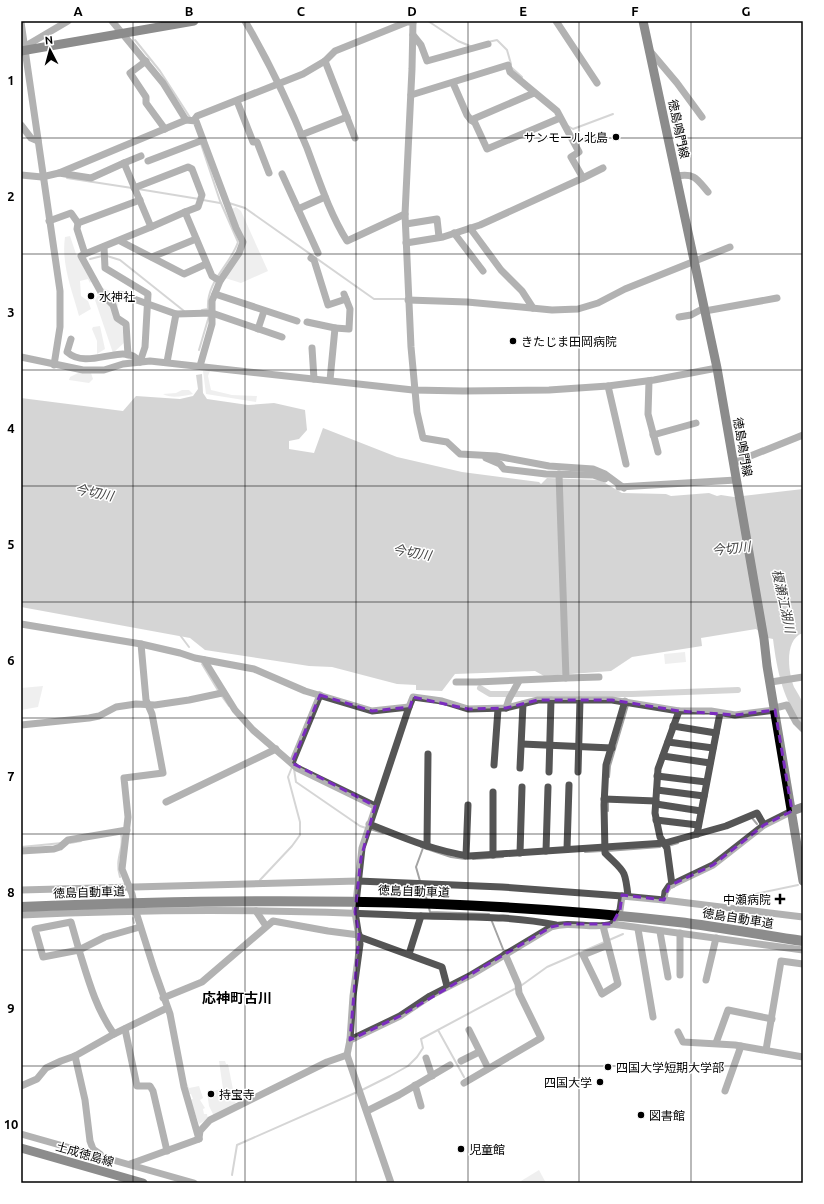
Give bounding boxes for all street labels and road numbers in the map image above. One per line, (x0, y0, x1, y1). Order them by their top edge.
street label: 徳島鳴門線 (666, 98, 692, 160)
street label: 徳島鳴門線 (731, 416, 755, 478)
street label: 徳島自動車道 (378, 883, 450, 899)
street label: 徳島自動車道 (53, 884, 125, 900)
street label: 徳島自動車道 (701, 906, 775, 930)
street label: 土成徳島線 (54, 1139, 116, 1169)

